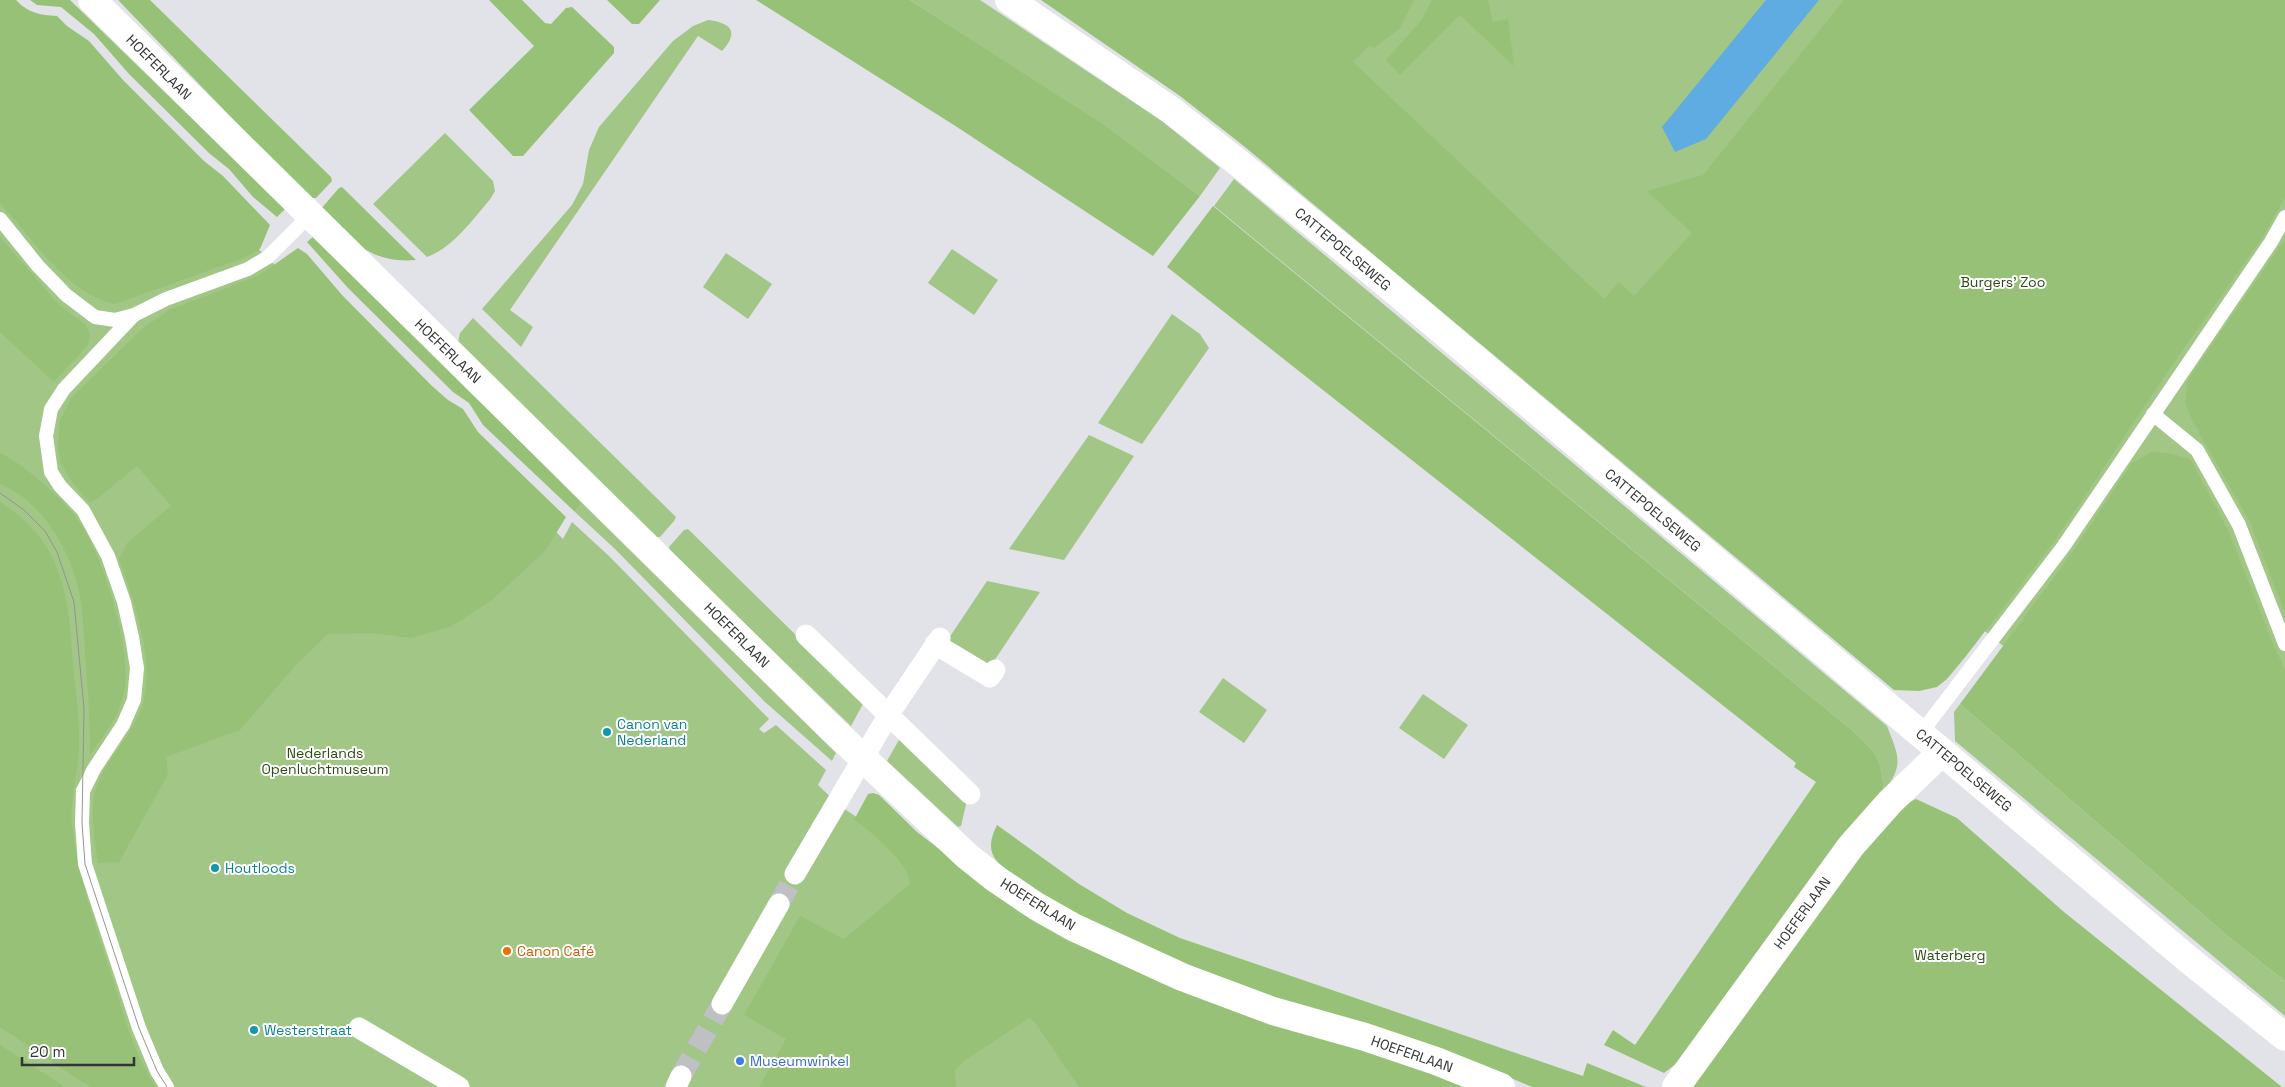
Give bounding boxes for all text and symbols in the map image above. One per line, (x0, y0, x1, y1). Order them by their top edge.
street label: HOEFERLAAN (122, 30, 196, 104)
street label: CATTEPOELSEWEG (1291, 203, 1395, 295)
park label: Burgers' Zoo (1961, 273, 2045, 291)
street label: HOEFERLAAN (411, 315, 485, 387)
street label: CATTEPOELSEWEG (1601, 464, 1705, 556)
street label: HOEFERLAAN (700, 598, 774, 672)
place label: Canon van Nederland (617, 715, 687, 749)
street label: CATTEPOELSEWEG (1912, 724, 2016, 816)
marker: Canon van Nederland (601, 726, 613, 738)
park label: Nederlands Openluchtmuseum (261, 744, 389, 778)
place label: Houtloods (225, 859, 295, 877)
marker: Houtloods (209, 862, 221, 874)
street label: HOEFERLAAN (1770, 873, 1834, 953)
street label: HOEFERLAAN (997, 874, 1079, 934)
place label: Canon Café (517, 942, 594, 960)
marker: Canon Café (501, 945, 513, 957)
park label: Waterberg (1915, 946, 1985, 964)
place label: Westerstraat (264, 1021, 352, 1039)
marker: Westerstraat (248, 1024, 260, 1036)
street label: HOEFERLAAN (1369, 1032, 1455, 1076)
scale bar (22, 1034, 135, 1066)
text: 20 m (30, 1042, 65, 1061)
place label: Museumwinkel (750, 1052, 849, 1070)
marker: Museumwinkel (734, 1055, 746, 1067)

